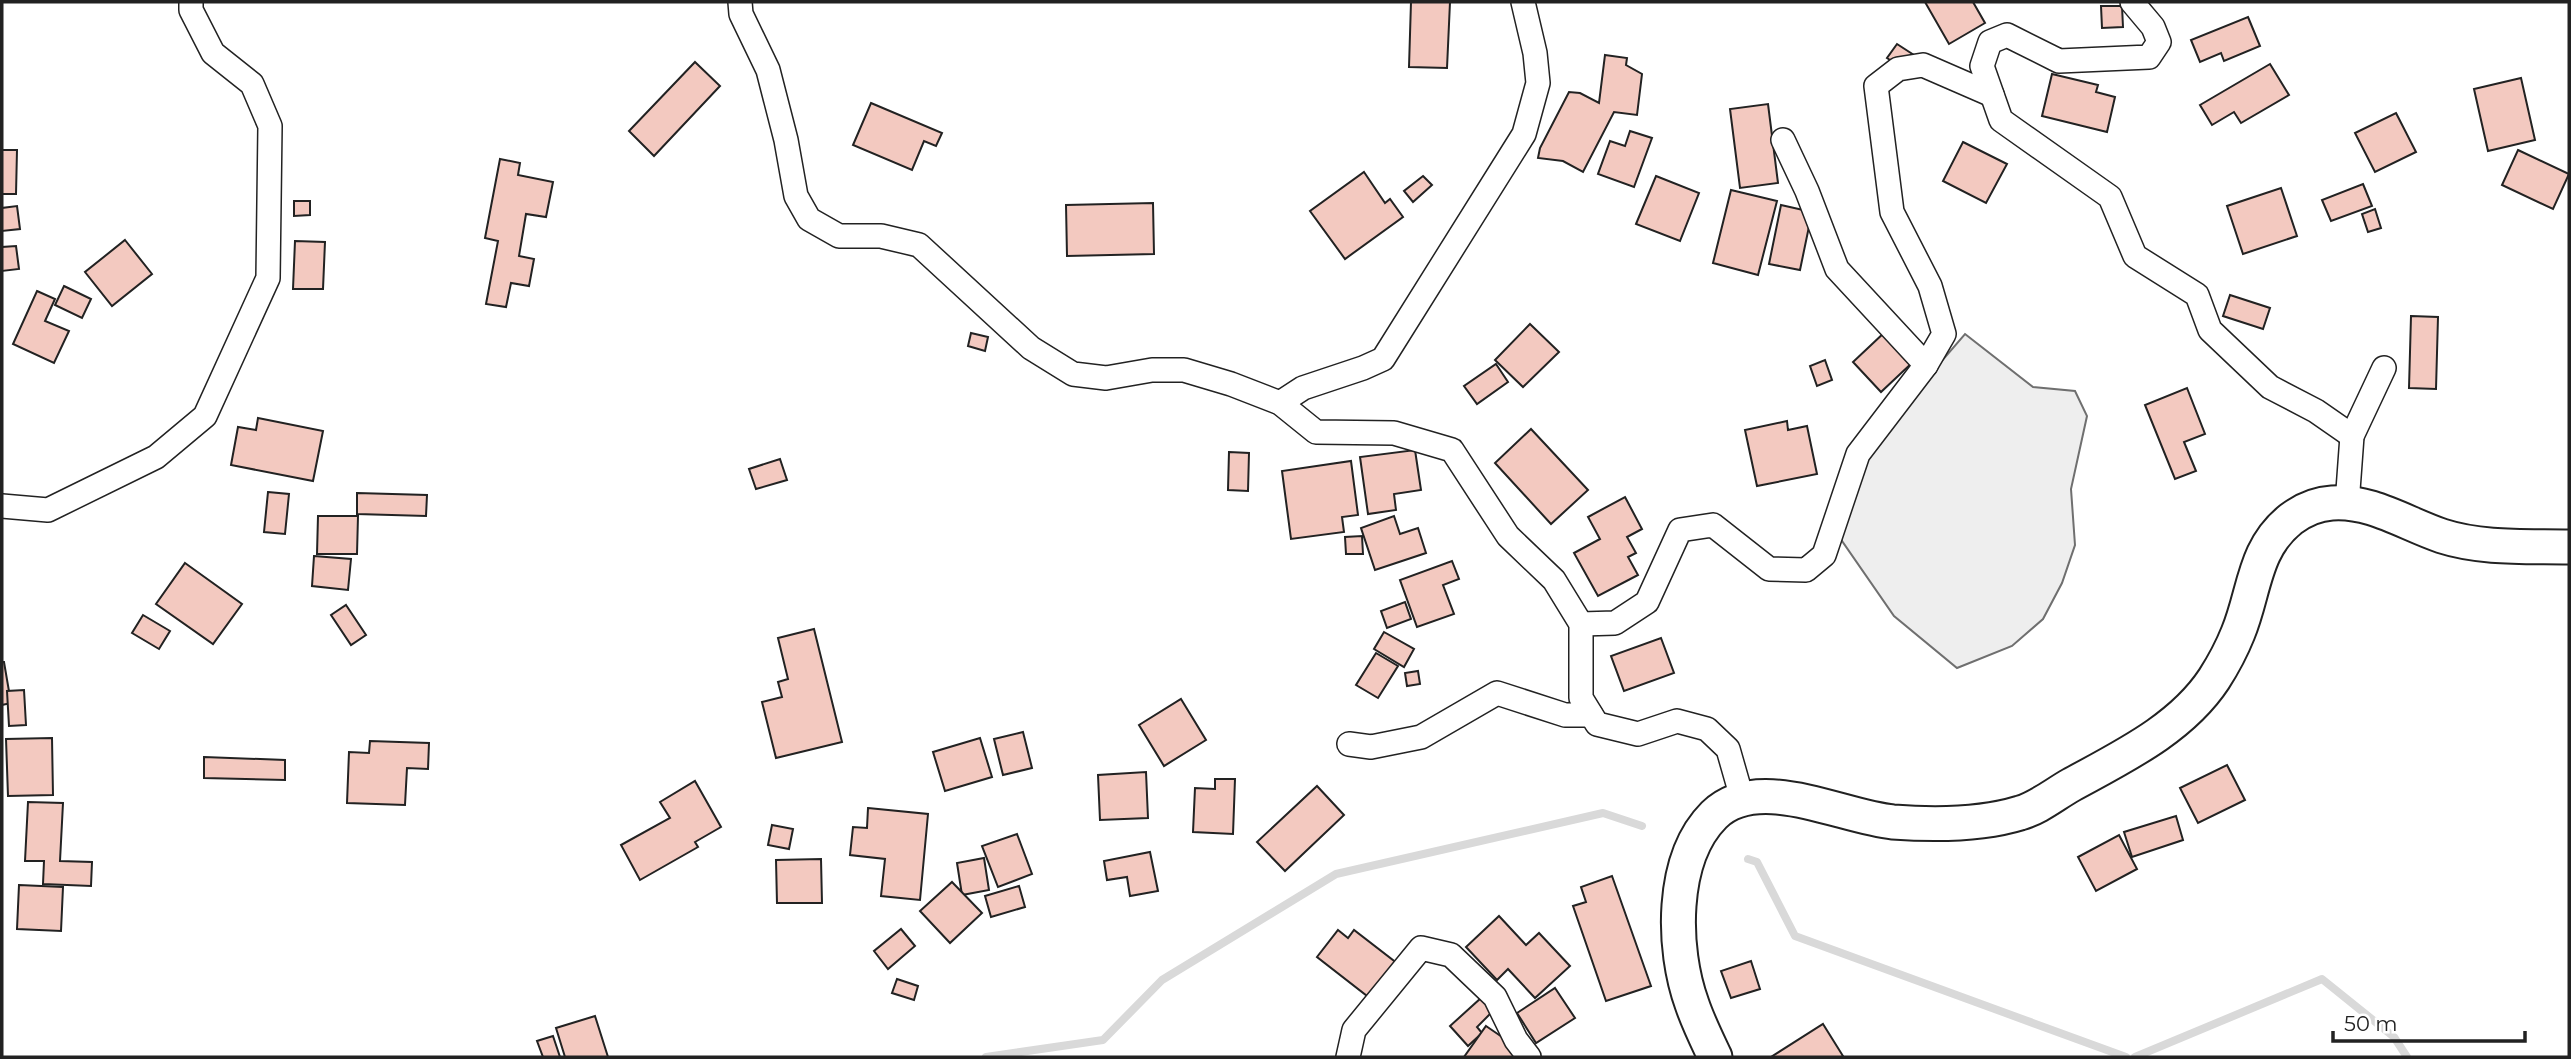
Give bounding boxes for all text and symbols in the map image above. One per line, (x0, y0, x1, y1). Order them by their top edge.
scale bar (2333, 1000, 2526, 1044)
text: 50 m (2344, 1011, 2398, 1036)

